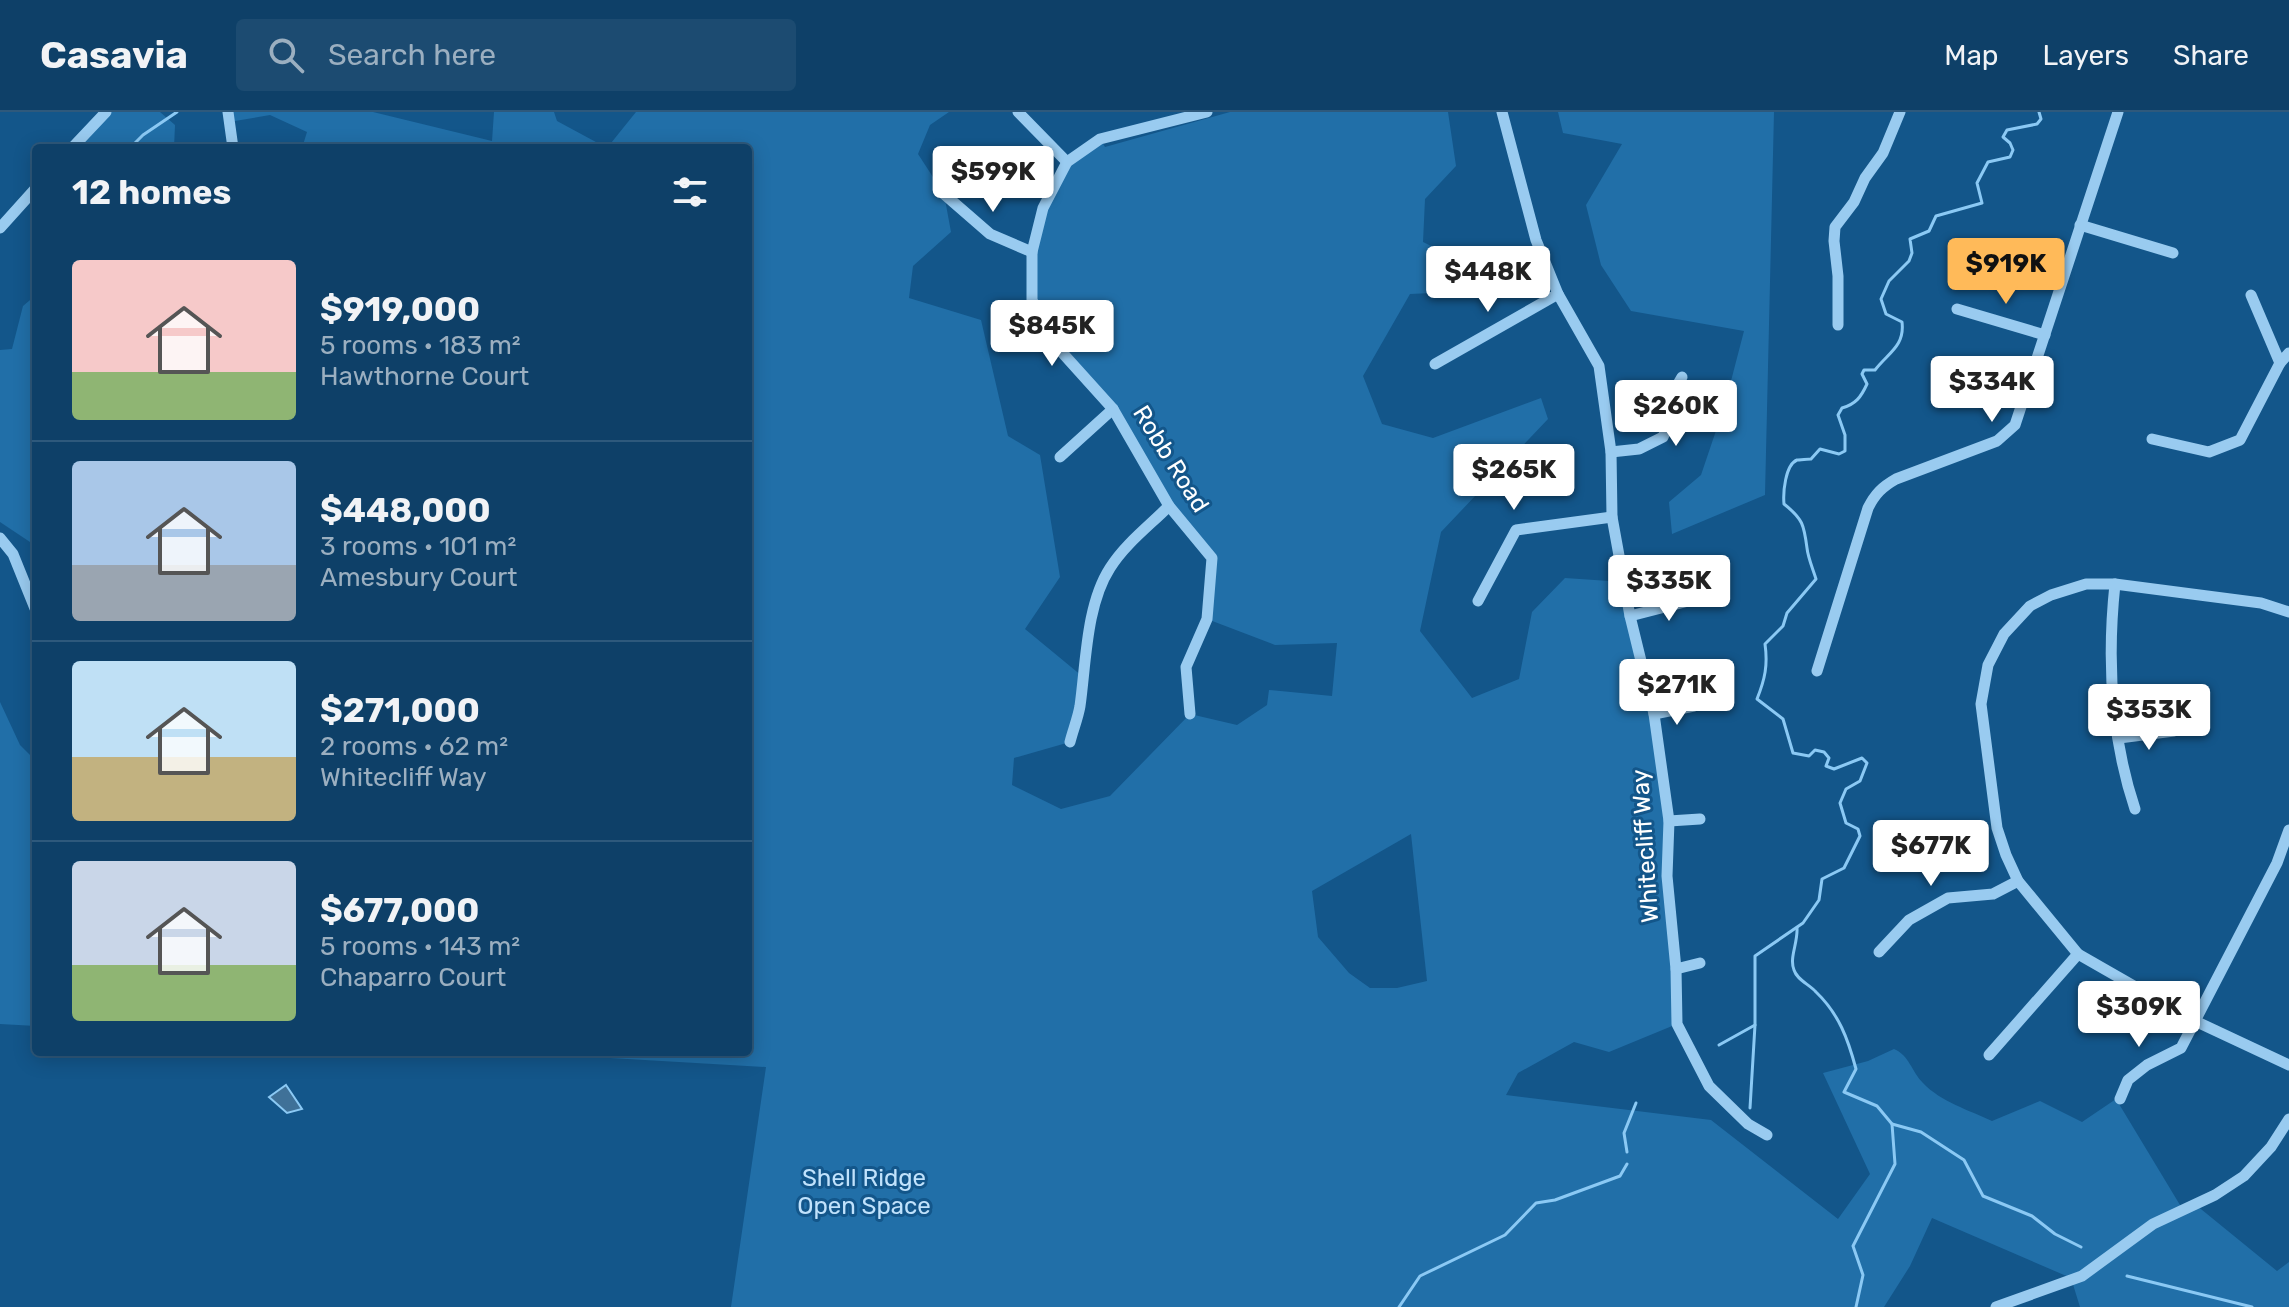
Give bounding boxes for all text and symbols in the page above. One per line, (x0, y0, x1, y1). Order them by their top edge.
search box (236, 19, 796, 91)
text: Casavia (40, 32, 188, 78)
icon: search (264, 33, 308, 77)
text: Search here (328, 37, 496, 73)
text: Map (1944, 39, 1999, 72)
text: Layers (2043, 39, 2129, 72)
text: Share (2173, 39, 2249, 72)
pin: $599K (937, 146, 1049, 214)
text: $599K (951, 156, 1035, 187)
icon: filters (668, 170, 712, 214)
text: 12 homes (72, 172, 231, 213)
pin: $919K (1950, 238, 2062, 306)
pin: $448K (1432, 246, 1544, 314)
text: $919K (1966, 248, 2046, 279)
text: $448K (1444, 256, 1532, 287)
text: $919,000 (320, 289, 480, 330)
icon: home (136, 292, 232, 388)
pin: $845K (996, 300, 1108, 368)
text: $845K (1009, 310, 1095, 341)
text: 5 rooms · 183 m² (320, 330, 521, 361)
pin: $334K (1936, 356, 2048, 424)
text: Hawthorne Court (320, 361, 529, 392)
text: $334K (1949, 366, 2035, 397)
pin: $260K (1620, 380, 1732, 448)
text: $260K (1633, 390, 1719, 421)
street label: Robb Road (1127, 400, 1215, 518)
pin: $265K (1458, 444, 1570, 512)
text: $265K (1471, 454, 1557, 485)
text: $448,000 (320, 490, 491, 531)
icon: home (136, 493, 232, 589)
text: 3 rooms · 101 m² (320, 531, 516, 562)
pin: $335K (1613, 555, 1725, 623)
text: Amesbury Court (320, 562, 517, 593)
text: $335K (1626, 565, 1712, 596)
pin: $271K (1621, 659, 1733, 727)
text: $271K (1637, 669, 1717, 700)
pin: $353K (2093, 684, 2205, 752)
text: $271,000 (320, 690, 480, 731)
icon: home (136, 693, 232, 789)
text: $353K (2106, 694, 2192, 725)
text: 2 rooms · 62 m² (320, 731, 508, 762)
text: Whitecliff Way (320, 762, 487, 793)
street label: Whitecliff Way (1626, 768, 1664, 924)
pin: $677K (1875, 820, 1987, 888)
text: $677K (1891, 830, 1971, 861)
text: $677,000 (320, 890, 479, 931)
icon: home (136, 893, 232, 989)
text: 5 rooms · 143 m² (320, 931, 520, 962)
text: Chaparro Court (320, 962, 506, 993)
pin: $309K (2083, 981, 2195, 1049)
text: $309K (2096, 991, 2182, 1022)
park label: Shell Ridge Open Space (797, 1164, 931, 1220)

